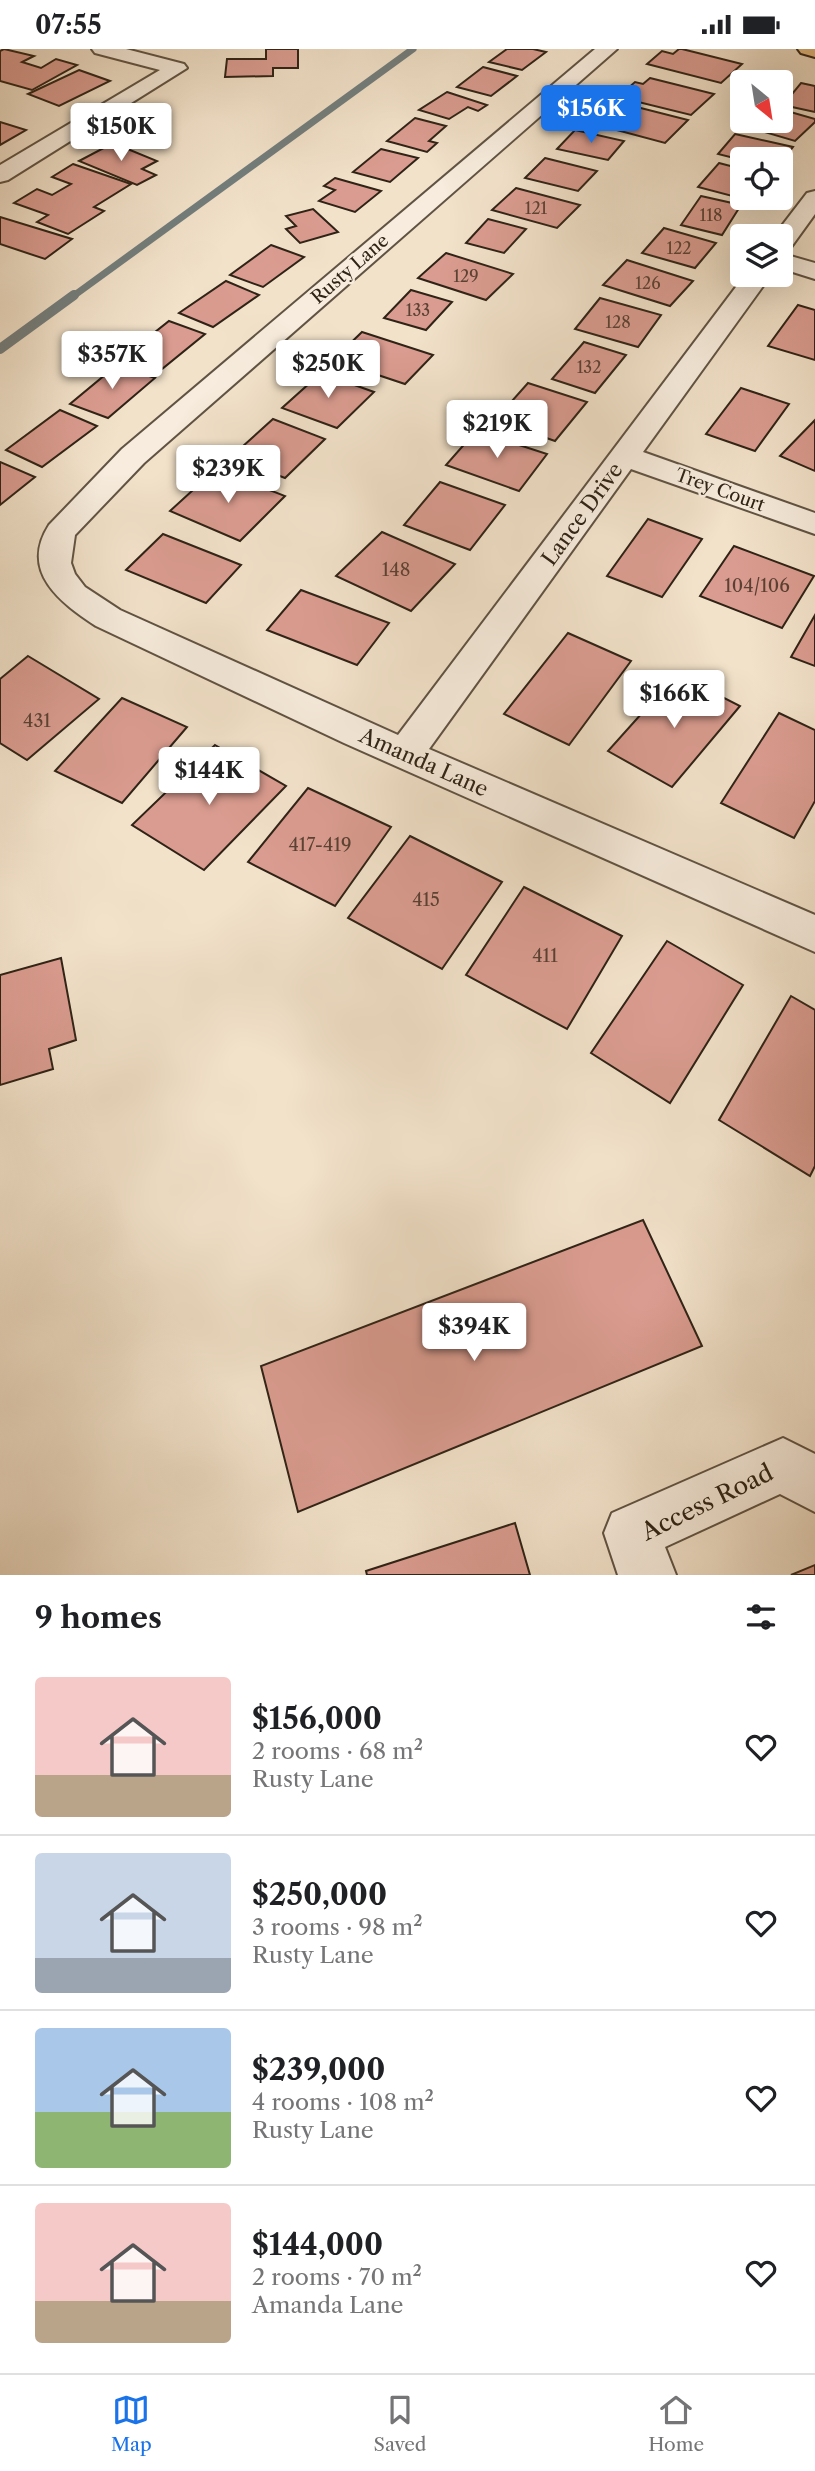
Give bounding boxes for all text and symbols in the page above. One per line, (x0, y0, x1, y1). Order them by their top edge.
text: 07:55 (35, 9, 102, 41)
north arrow (730, 70, 793, 133)
map controls (730, 70, 793, 287)
pin: $156K (542, 85, 640, 145)
text: $156K (557, 94, 625, 122)
pin: $150K (72, 103, 170, 163)
text: $150K (87, 112, 155, 140)
button: locate (730, 147, 793, 210)
house number: 121 (525, 198, 548, 218)
house number: 118 (700, 205, 722, 225)
button: layers (730, 224, 793, 287)
street label: Rusty Lane (307, 229, 393, 309)
house number: 122 (666, 238, 692, 258)
house number: 129 (453, 266, 479, 286)
house number: 126 (635, 273, 661, 293)
house number: 133 (406, 300, 430, 320)
house number: 128 (605, 312, 631, 332)
pin: $357K (63, 331, 161, 391)
text: $357K (78, 340, 146, 368)
pin: $250K (279, 341, 377, 400)
text: $250K (292, 349, 364, 377)
house number: 132 (577, 357, 601, 377)
pin: $219K (448, 401, 546, 460)
text: $219K (463, 409, 531, 437)
pin: $239K (179, 445, 277, 505)
text: $239K (192, 454, 264, 482)
street label: Lance Drive (536, 458, 628, 570)
street label: Trey Court (672, 464, 768, 517)
house number: 148 (382, 559, 410, 581)
house number: 104/106 (724, 575, 790, 597)
pin: $166K (625, 671, 723, 730)
text: $166K (639, 679, 709, 707)
house number: 431 (23, 710, 51, 732)
street label: Amanda Lane (355, 722, 492, 802)
pin: $144K (160, 747, 258, 807)
text: $144K (175, 756, 243, 784)
house number: 417-419 (288, 834, 352, 856)
house number: 415 (412, 889, 440, 911)
house number: 411 (532, 945, 558, 967)
pin: $394K (425, 1303, 523, 1363)
text: $394K (438, 1312, 510, 1340)
street label: Access Road (636, 1458, 778, 1547)
icon: filters (742, 1598, 780, 1636)
text: 9 homes (35, 1599, 162, 1636)
text: $156,000 (252, 1700, 382, 1737)
icon: home (91, 1705, 175, 1789)
icon: heart (742, 1728, 780, 1766)
text: 2 rooms · 68 m² (252, 1737, 423, 1765)
text: Rusty Lane (252, 1765, 374, 1793)
text: $250,000 (252, 1876, 387, 1913)
icon: home (91, 1881, 175, 1965)
icon: heart (742, 1904, 780, 1942)
text: 3 rooms · 98 m² (252, 1913, 423, 1941)
text: Rusty Lane (252, 1941, 374, 1969)
text: $239,000 (252, 2051, 385, 2088)
icon: home (91, 2056, 175, 2140)
icon: heart (742, 2079, 780, 2117)
text: 4 rooms · 108 m² (252, 2088, 434, 2116)
text: Rusty Lane (252, 2116, 374, 2144)
text: $144,000 (252, 2226, 383, 2263)
icon: home (91, 2231, 175, 2315)
icon: heart (742, 2254, 780, 2292)
text: 2 rooms · 70 m² (252, 2263, 422, 2291)
text: Amanda Lane (252, 2291, 403, 2319)
tab: Map (111, 2391, 152, 2456)
tab: Saved (374, 2391, 426, 2456)
tab: Home (648, 2391, 704, 2456)

